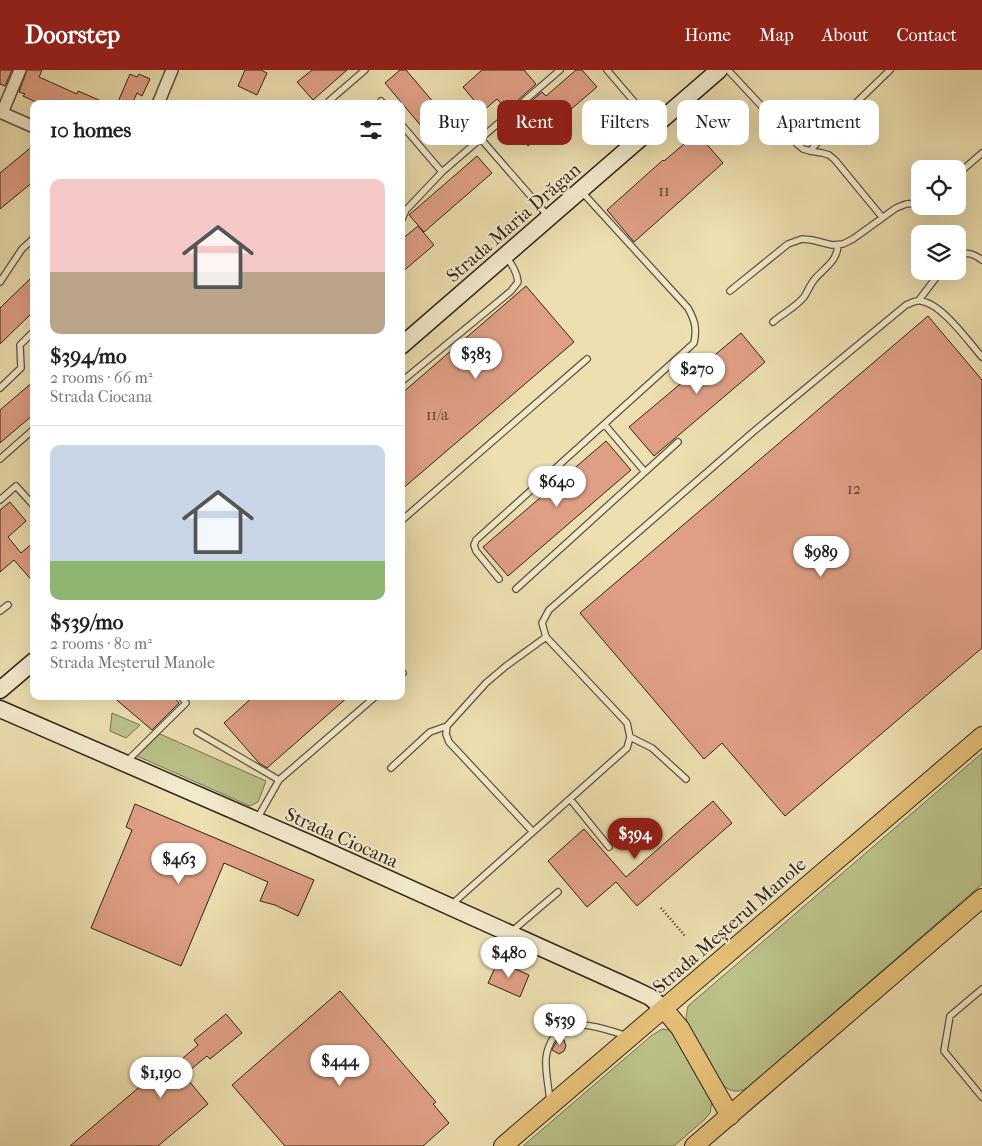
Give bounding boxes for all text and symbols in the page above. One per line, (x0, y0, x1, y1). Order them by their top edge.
text: Doorstep (25, 21, 120, 49)
text: Home (684, 25, 731, 46)
text: Map (759, 25, 794, 46)
text: About (822, 25, 868, 46)
text: Contact (896, 25, 957, 46)
chip: Buy (420, 100, 487, 145)
chip: Rent (497, 100, 572, 145)
chip: Filters (582, 100, 667, 145)
chip: New (677, 100, 749, 145)
chip: Apartment (759, 100, 879, 145)
icon: filters (357, 116, 385, 144)
text: 10 homes (50, 118, 131, 142)
street label: Strada Maria Drăgan (442, 158, 585, 287)
map controls (911, 160, 966, 280)
button: locate (911, 160, 966, 215)
house number: 11 (658, 181, 670, 200)
icon: home (173, 212, 263, 302)
button: layers (911, 225, 966, 280)
pin: $383 (446, 338, 506, 380)
text: $394/mo (50, 344, 127, 368)
text: $383 (461, 344, 491, 363)
pin: $270 (667, 352, 727, 395)
text: $270 (680, 359, 714, 378)
text: 2 rooms · 66 m² (50, 368, 152, 387)
text: Strada Ciocana (50, 387, 152, 406)
house number: 11/a (426, 405, 449, 424)
pin: $640 (527, 466, 587, 508)
text: $640 (539, 472, 575, 491)
icon: home (173, 477, 263, 567)
house number: 12 (847, 479, 861, 498)
pin: $989 (791, 536, 851, 578)
text: $989 (804, 542, 838, 561)
text: $539/mo (50, 610, 123, 634)
text: 2 rooms · 80 m² (50, 634, 152, 653)
text: Strada Meșterul Manole (50, 653, 215, 672)
street label: Strada Ciocana (282, 803, 402, 873)
pin: $394 (605, 818, 665, 860)
text: $394 (618, 824, 652, 843)
pin: $463 (149, 842, 209, 885)
text: $463 (162, 849, 196, 868)
street label: Strada Meșterul Manole (649, 853, 811, 998)
pin: $480 (479, 936, 539, 979)
text: $480 (491, 943, 527, 962)
pin: $539 (530, 1004, 590, 1046)
text: $539 (545, 1010, 575, 1029)
pin: $444 (310, 1044, 370, 1087)
text: $444 (321, 1051, 359, 1070)
pin: $1,190 (120, 1056, 202, 1099)
text: $1,190 (141, 1063, 181, 1082)

